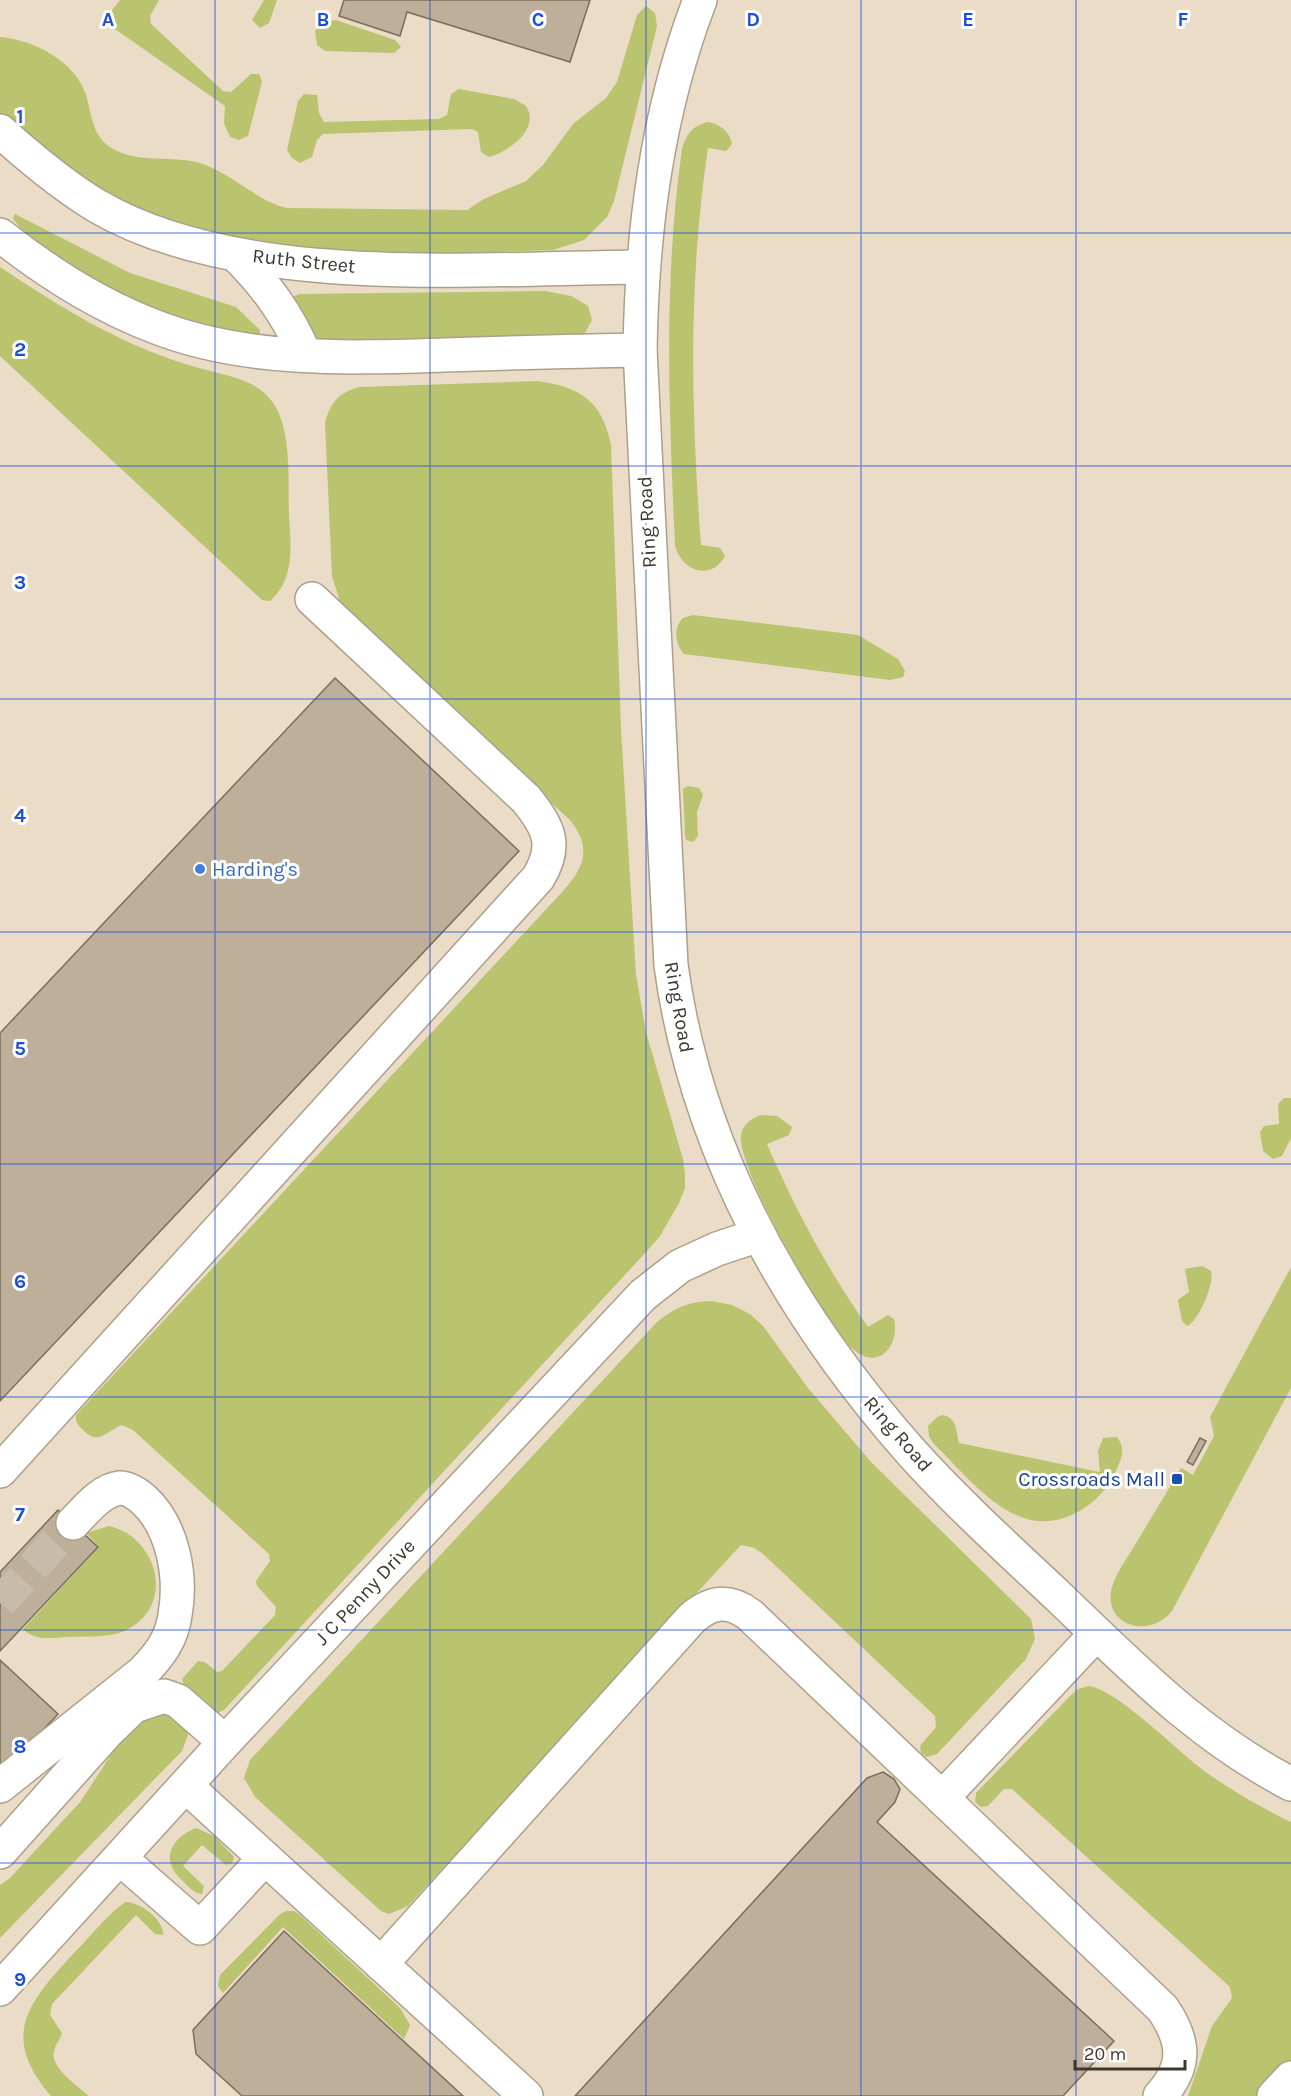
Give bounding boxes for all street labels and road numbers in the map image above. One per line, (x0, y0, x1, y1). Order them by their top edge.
street label: Ruth Street (251, 244, 357, 278)
street label: Ring Road (633, 475, 661, 569)
street label: Ring Road (660, 960, 698, 1054)
street label: Ring Road (859, 1392, 937, 1476)
street label: J C Penny Drive (310, 1534, 420, 1650)

